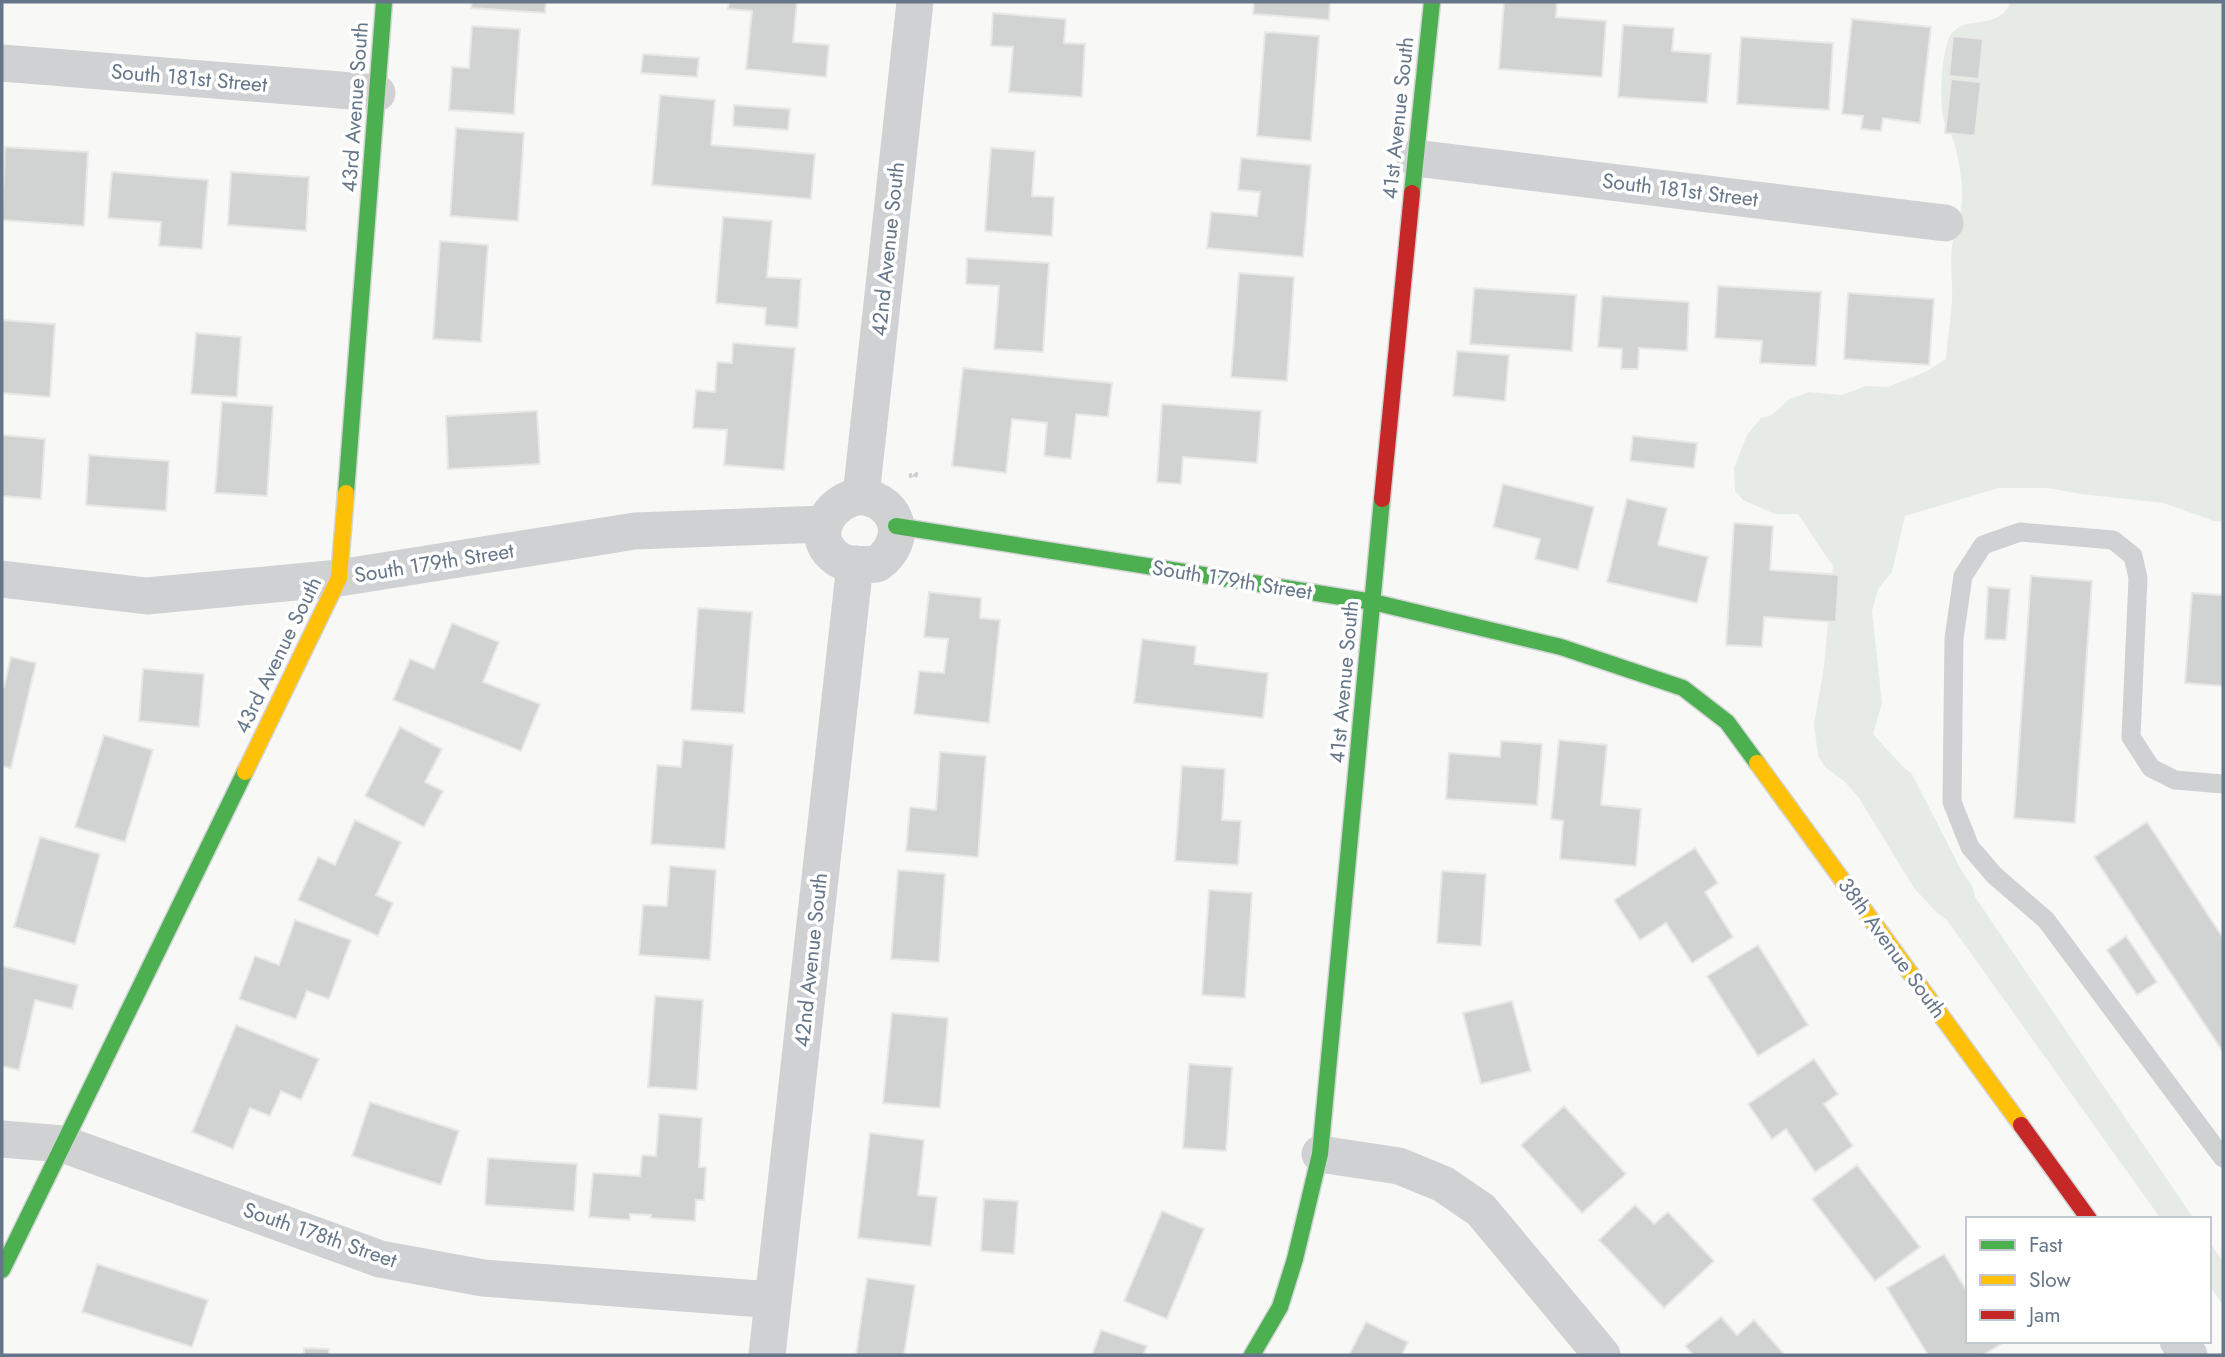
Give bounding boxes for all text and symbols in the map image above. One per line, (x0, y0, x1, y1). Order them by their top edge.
street label: 43rd Avenue South (334, 21, 376, 193)
street label: 41st Avenue South (1375, 35, 1421, 201)
street label: South 181st Street (110, 56, 268, 100)
street label: 42nd Avenue South (864, 160, 912, 338)
street label: South 181st Street (1600, 166, 1760, 214)
street label: South 179th Street (352, 536, 516, 590)
street label: South 179th Street (1150, 553, 1314, 607)
street label: 43rd Avenue South (227, 572, 329, 738)
street label: 41st Avenue South (1322, 599, 1366, 765)
street label: 42nd Avenue South (787, 871, 835, 1049)
street label: 38th Avenue South (1831, 872, 1953, 1024)
street label: South 178th Street (239, 1195, 401, 1275)
legend (1966, 1217, 2211, 1343)
text: Fast (2029, 1230, 2062, 1260)
text: Slow (2029, 1265, 2071, 1295)
text: Jam (2026, 1300, 2061, 1330)

